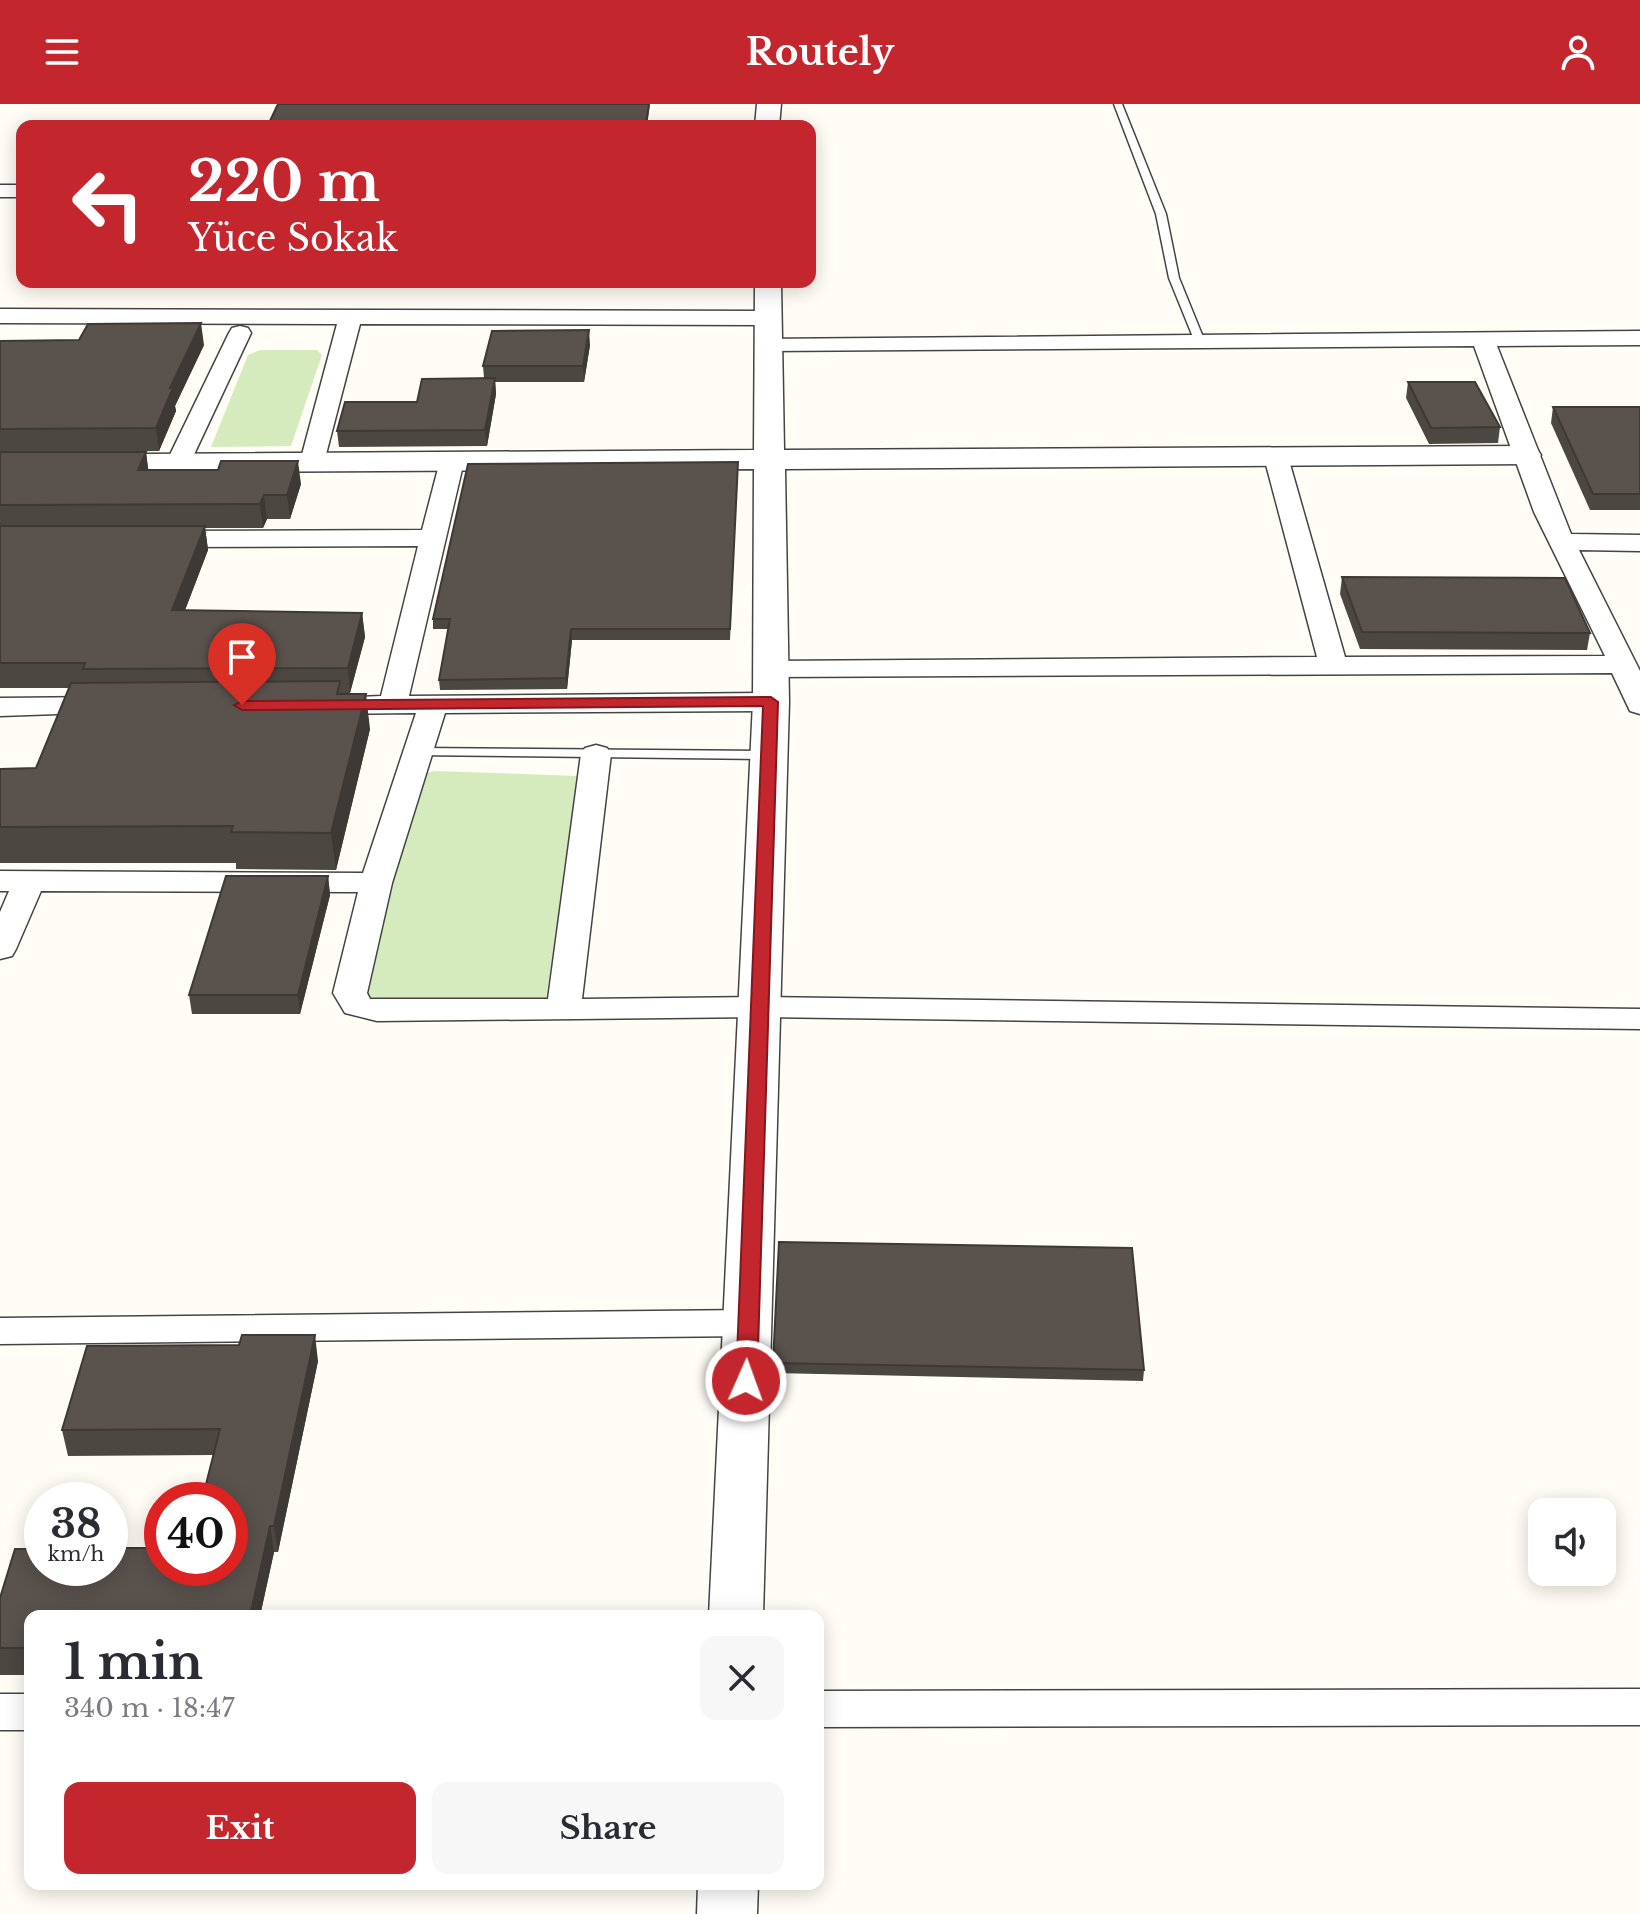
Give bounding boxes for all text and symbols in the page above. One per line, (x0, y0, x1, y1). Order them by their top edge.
icon: menu (40, 30, 84, 74)
text: Routely (746, 30, 894, 75)
icon: person (1556, 30, 1600, 74)
text: 220 m (188, 147, 380, 216)
icon: left (56, 152, 160, 256)
text: Yüce Sokak (188, 216, 398, 261)
pin (208, 623, 276, 705)
icon: arrive (220, 635, 264, 679)
position arrow (704, 1339, 788, 1423)
speed limit sign: 40 (144, 1482, 248, 1586)
map controls (1528, 1498, 1616, 1586)
button: sound (1528, 1498, 1616, 1586)
text: 38 (51, 1499, 101, 1549)
text: km/h (48, 1542, 104, 1566)
text: 1 min (64, 1632, 203, 1692)
button: close (700, 1636, 784, 1720)
text: 340 m · 18:47 (64, 1692, 235, 1724)
button: Exit (64, 1782, 416, 1874)
button: Share (432, 1782, 784, 1874)

